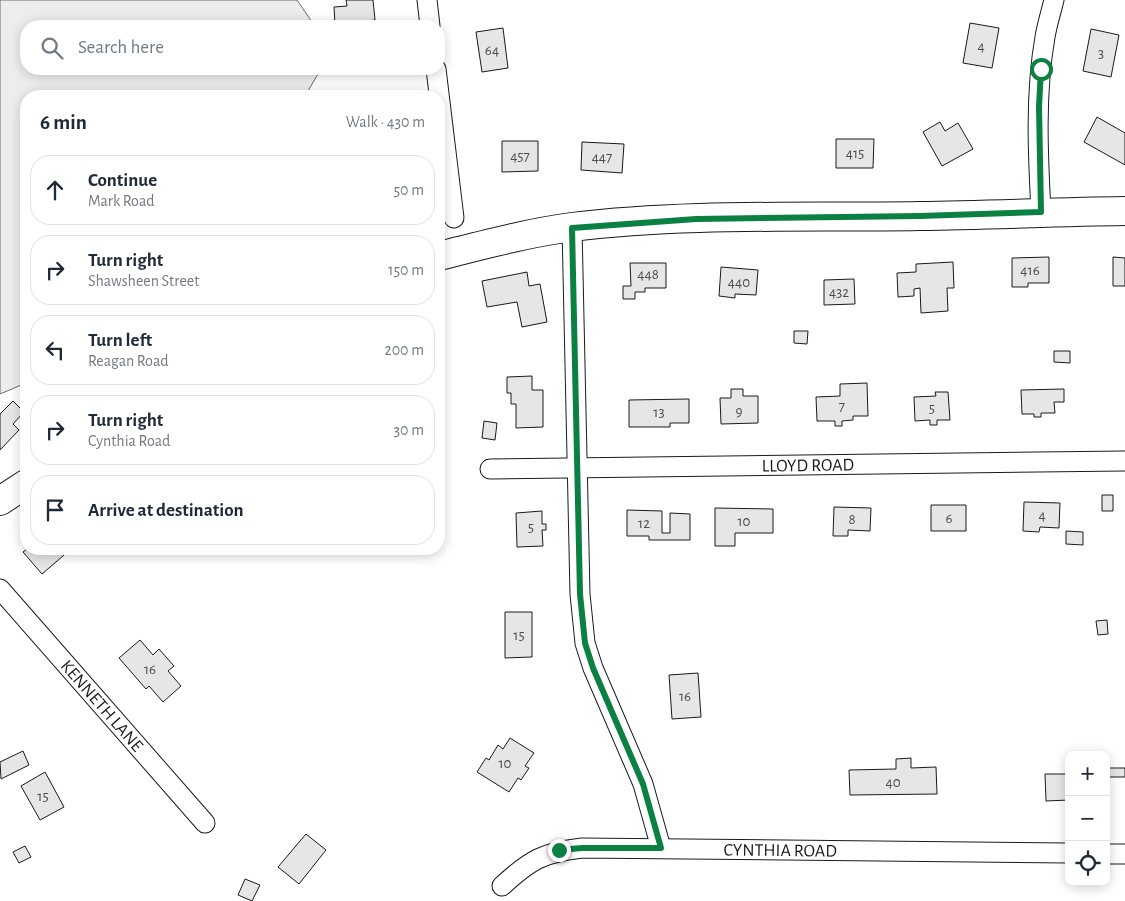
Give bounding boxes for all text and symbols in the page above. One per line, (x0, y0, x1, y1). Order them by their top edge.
search box (20, 20, 445, 75)
icon: search (38, 34, 66, 62)
text: Search here (78, 38, 164, 57)
house number: 4 (977, 39, 985, 54)
house number: 64 (485, 43, 499, 58)
house number: 3 (1098, 46, 1104, 61)
route start (1030, 58, 1053, 81)
text: 6 min (40, 112, 87, 133)
text: Walk · 430 m (346, 114, 425, 130)
house number: 415 (846, 146, 864, 161)
house number: 457 (510, 149, 530, 164)
house number: 447 (592, 150, 612, 165)
text: Continue (88, 171, 157, 190)
icon: ahead (41, 176, 69, 204)
text: 50 m (393, 182, 424, 198)
text: Mark Road (88, 193, 155, 209)
text: Turn right (88, 251, 163, 270)
icon: right (41, 256, 69, 284)
text: 150 m (388, 262, 424, 278)
house number: 416 (1020, 263, 1040, 278)
house number: 448 (637, 267, 659, 282)
text: Shawsheen Street (88, 273, 199, 289)
house number: 440 (728, 275, 750, 290)
house number: 432 (829, 285, 849, 300)
text: Turn left (88, 331, 152, 350)
icon: left (41, 336, 69, 364)
text: 200 m (384, 342, 424, 358)
text: Reagan Road (88, 353, 169, 369)
house number: 7 (839, 399, 845, 414)
house number: 5 (929, 401, 935, 416)
house number: 9 (735, 404, 743, 419)
house number: 13 (653, 405, 665, 420)
text: Turn right (88, 411, 163, 430)
icon: right (41, 416, 69, 444)
text: 30 m (394, 422, 424, 438)
text: Cynthia Road (88, 433, 170, 449)
street label: LLOYD ROAD (762, 456, 854, 476)
icon: arrive (41, 496, 69, 524)
text: Arrive at destination (88, 501, 244, 520)
house number: 4 (1038, 508, 1046, 523)
house number: 6 (945, 511, 953, 526)
house number: 8 (848, 512, 856, 527)
house number: 10 (737, 514, 751, 529)
house number: 12 (638, 516, 650, 531)
house number: 5 (528, 520, 534, 535)
house number: 15 (513, 628, 525, 643)
street label: KENNETH LANE (57, 657, 146, 756)
house number: 16 (144, 662, 156, 677)
house number: 16 (679, 689, 691, 704)
map controls (1065, 751, 1110, 886)
button: + (1065, 751, 1110, 796)
house number: 10 (498, 756, 512, 771)
house number: 40 (885, 775, 901, 790)
house number: 15 (37, 789, 49, 804)
button: − (1065, 796, 1110, 841)
route end (548, 839, 571, 862)
street label: CYNTHIA ROAD (723, 841, 837, 861)
button: locate (1065, 841, 1110, 886)

